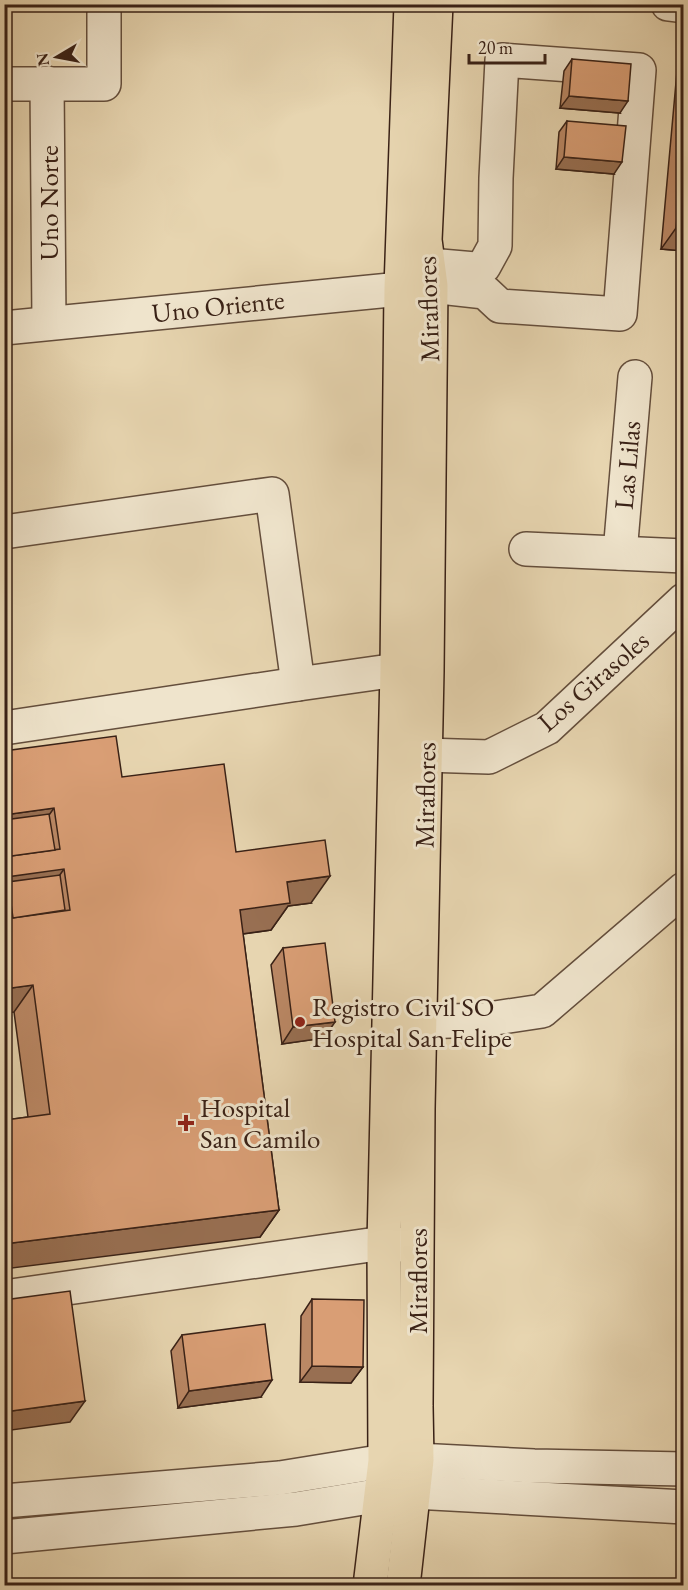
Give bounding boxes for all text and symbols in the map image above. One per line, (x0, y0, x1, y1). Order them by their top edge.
north arrow (27, 27, 87, 87)
scale bar (469, 27, 546, 65)
text: 20 m (478, 36, 513, 59)
text: N (31, 51, 54, 68)
street label: Uno Norte (31, 145, 66, 261)
street label: Miraflores (409, 255, 447, 363)
street label: Uno Oriente (150, 282, 286, 330)
street label: Las Lilas (606, 419, 648, 511)
street label: Los Girasoles (530, 623, 656, 739)
street label: Miraflores (407, 742, 443, 848)
place label: Registro Civil SO Hospital San Felipe (312, 989, 512, 1055)
marker: Registro Civil SO Hospital San Felipe (293, 1015, 307, 1029)
place label: Hospital San Camilo (200, 1090, 320, 1156)
marker: Hospital San Camilo (177, 1114, 195, 1132)
street label: Miraflores (400, 1228, 435, 1334)

